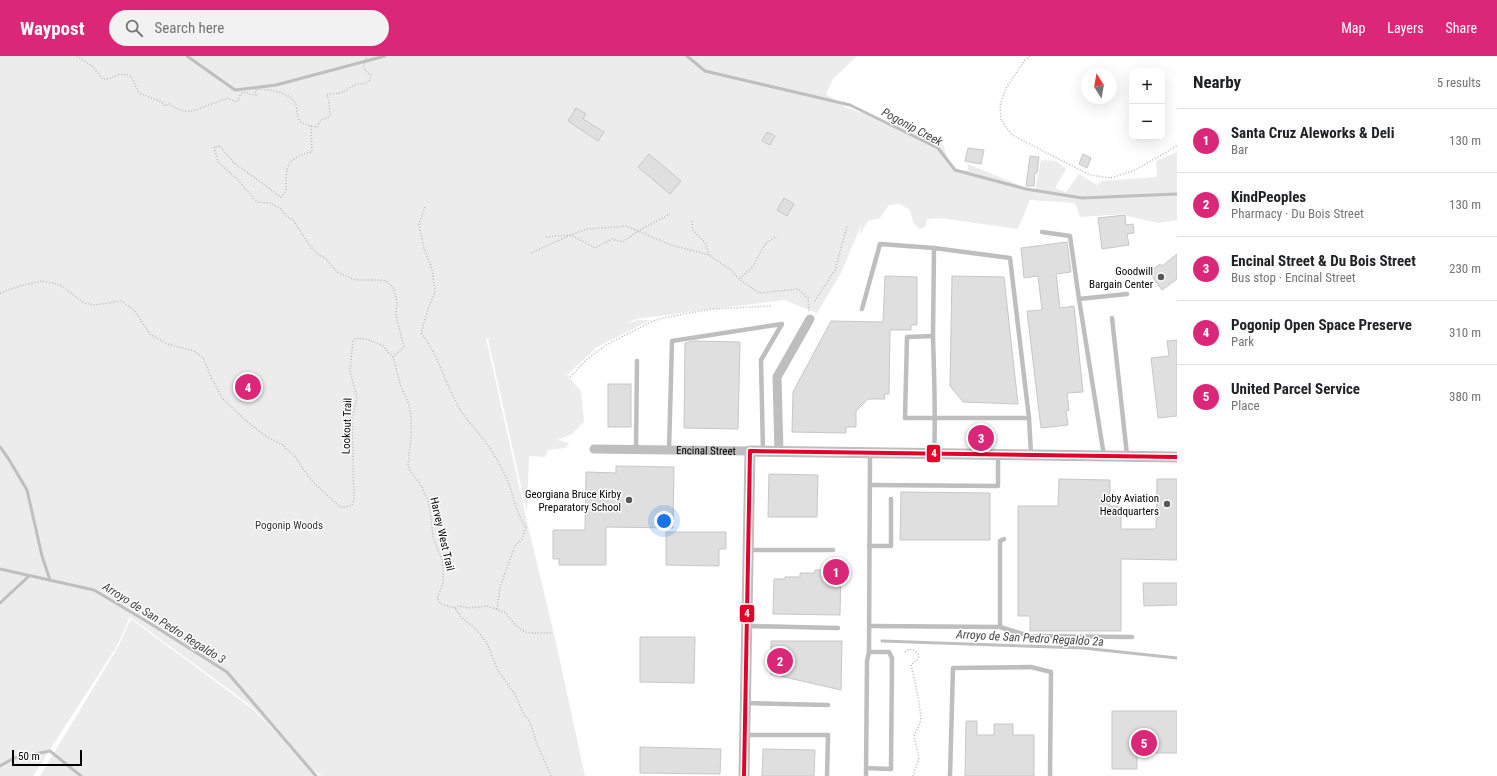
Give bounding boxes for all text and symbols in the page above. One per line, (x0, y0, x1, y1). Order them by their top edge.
search box (109, 10, 389, 46)
text: Waypost (20, 17, 85, 40)
icon: search (123, 17, 145, 39)
text: Search here (155, 19, 224, 37)
text: Map (1341, 20, 1365, 36)
text: Layers (1387, 20, 1424, 36)
text: Share (1446, 20, 1477, 36)
north arrow (1081, 68, 1117, 104)
map controls (1129, 68, 1165, 140)
button: + (1129, 68, 1165, 104)
text: Nearby (1193, 72, 1241, 92)
text: 5 results (1437, 75, 1481, 90)
button: − (1129, 104, 1165, 140)
water label: Pogonip Creek (879, 105, 945, 149)
text: Santa Cruz Aleworks & Deli (1231, 124, 1394, 142)
text: 1 (1203, 133, 1209, 148)
text: 130 m (1449, 133, 1481, 148)
text: Bar (1231, 142, 1248, 157)
text: KindPeoples (1231, 188, 1306, 206)
text: 2 (1203, 197, 1209, 212)
text: 130 m (1449, 197, 1481, 212)
text: Pharmacy · Du Bois Street (1231, 206, 1364, 221)
text: Encinal Street & Du Bois Street (1231, 252, 1416, 270)
text: 3 (1203, 261, 1209, 276)
text: 230 m (1449, 261, 1481, 276)
place label: Goodwill Bargain Center (1089, 265, 1154, 291)
text: Bus stop · Encinal Street (1231, 270, 1356, 285)
marker: Goodwill Bargain Center (1156, 272, 1166, 282)
text: Pogonip Open Space Preserve (1231, 316, 1412, 334)
text: 4 (1203, 325, 1209, 340)
text: 310 m (1449, 325, 1481, 340)
text: Park (1231, 334, 1254, 349)
pin: 4 (235, 372, 261, 402)
text: United Parcel Service (1231, 380, 1360, 398)
text: 5 (1203, 389, 1209, 404)
text: 380 m (1449, 389, 1481, 404)
street label: Lookout Trail (340, 398, 354, 454)
text: Place (1231, 398, 1260, 413)
pin: 3 (968, 423, 994, 453)
street label: Encinal Street (676, 444, 736, 457)
line badge: 4 (926, 444, 941, 463)
text: 4 (931, 447, 937, 460)
place label: Georgiana Bruce Kirby Preparatory School (525, 488, 621, 514)
place label: Joby Aviation Headquarters (1100, 492, 1159, 518)
marker: Georgiana Bruce Kirby Preparatory School (624, 495, 634, 505)
street label: Harvey West Trail (427, 496, 457, 572)
marker: Joby Aviation Headquarters (1162, 499, 1172, 509)
your location (654, 511, 674, 531)
park label: Pogonip Woods (255, 519, 323, 532)
pin: 1 (823, 557, 849, 587)
water label: Arroyo de San Pedro Regaldo 3 (99, 579, 228, 667)
line badge: 4 (739, 604, 755, 623)
text: 4 (744, 607, 750, 620)
water label: Arroyo de San Pedro Regaldo 2a (955, 627, 1104, 649)
pin: 2 (767, 646, 793, 676)
pin: 5 (1131, 728, 1157, 758)
scale bar (12, 748, 82, 767)
text: 50 m (18, 750, 40, 763)

